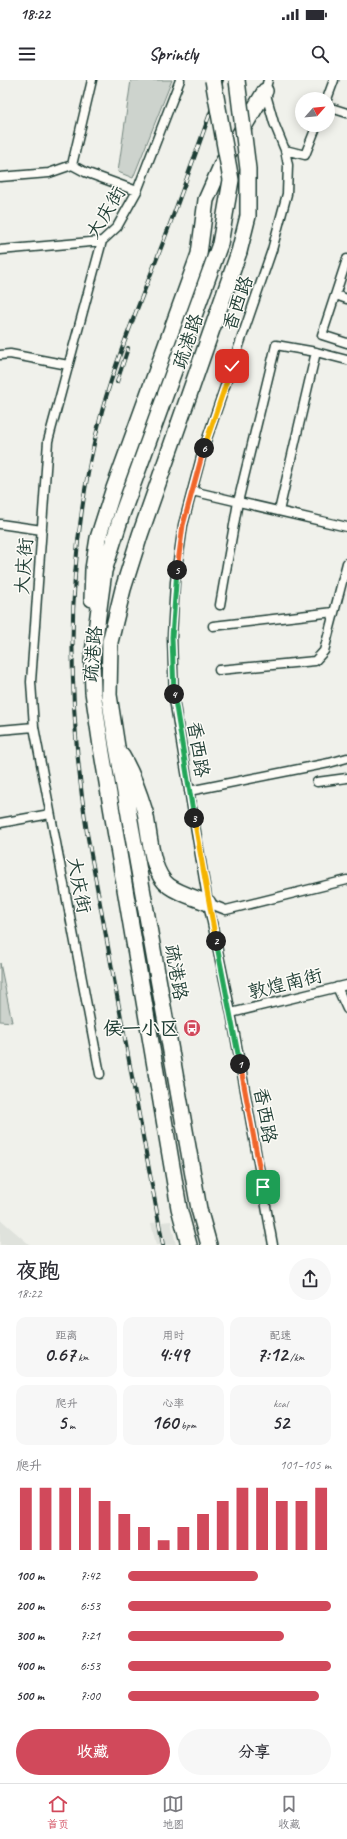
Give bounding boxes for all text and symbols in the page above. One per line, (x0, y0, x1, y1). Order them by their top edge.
text: 18:22 (20, 5, 50, 24)
icon: menu (16, 43, 38, 65)
text: Sprintly (149, 43, 198, 65)
icon: search (309, 43, 331, 65)
north arrow (295, 92, 335, 132)
map controls (295, 92, 335, 132)
street label: 大庆街 (81, 182, 131, 243)
street label: 香西路 (217, 272, 259, 334)
street label: 疏港路 (167, 310, 209, 372)
pin (215, 349, 249, 383)
icon: check (221, 355, 243, 377)
pin: 6 (194, 438, 214, 458)
text: 6 (201, 441, 207, 455)
street label: 大庆街 (10, 537, 38, 595)
pin: 5 (167, 560, 187, 580)
text: 5 (175, 563, 179, 577)
street label: 疏港路 (79, 625, 107, 684)
pin: 4 (164, 684, 184, 704)
text: 4 (172, 687, 176, 701)
street label: 香西路 (182, 719, 214, 779)
pin: 3 (184, 808, 204, 828)
text: 3 (192, 811, 196, 825)
street label: 大庆街 (62, 855, 96, 915)
pin: 2 (206, 931, 226, 951)
text: 2 (214, 934, 218, 948)
street label: 疏港路 (159, 942, 193, 1002)
street label: 敦煌南街 (245, 963, 325, 1005)
place label: 侯一小区 (103, 1017, 179, 1041)
bus stop icon: 侯一小区 (182, 1018, 202, 1038)
pin: 1 (230, 1054, 250, 1074)
text: 1 (238, 1057, 242, 1071)
street label: 香西路 (248, 1085, 282, 1145)
pin (246, 1170, 280, 1204)
icon: arrive (252, 1176, 274, 1198)
text: 夜跑 (16, 1257, 60, 1285)
button: share (289, 1258, 331, 1300)
text: 18:22 (16, 1286, 42, 1302)
text: 距离 (56, 1328, 78, 1342)
text: 用时 (163, 1328, 185, 1342)
text: 配速 (270, 1328, 292, 1342)
text: 0.67 (44, 1342, 75, 1367)
text: 4:49 (158, 1342, 189, 1367)
text: 7:12 (257, 1342, 287, 1367)
text: km (75, 1350, 89, 1364)
text: /km (287, 1350, 304, 1364)
text: 爬升 (56, 1396, 78, 1410)
text: 心率 (163, 1396, 185, 1410)
text: kcal (273, 1396, 288, 1410)
text: 5 (58, 1410, 66, 1435)
text: 160 (151, 1410, 178, 1435)
text: 52 (272, 1410, 289, 1435)
text: m (66, 1418, 75, 1432)
text: bpm (178, 1418, 196, 1432)
text: 101–105 m (280, 1457, 331, 1473)
text: 爬升 (16, 1458, 42, 1474)
text: 100 m (16, 1568, 44, 1584)
text: 7:42 (80, 1568, 100, 1584)
text: 200 m (16, 1598, 44, 1614)
text: 6:53 (80, 1598, 100, 1614)
text: 300 m (16, 1628, 44, 1644)
text: 7:21 (80, 1628, 100, 1644)
text: 400 m (16, 1658, 44, 1674)
text: 6:53 (80, 1658, 100, 1674)
text: 500 m (16, 1688, 44, 1704)
text: 7:00 (80, 1688, 100, 1704)
button: 收藏 (16, 1729, 170, 1775)
button: 分享 (178, 1729, 331, 1775)
tab: 首页 (47, 1793, 69, 1831)
tab: 地图 (162, 1793, 184, 1831)
tab: 收藏 (278, 1793, 300, 1831)

